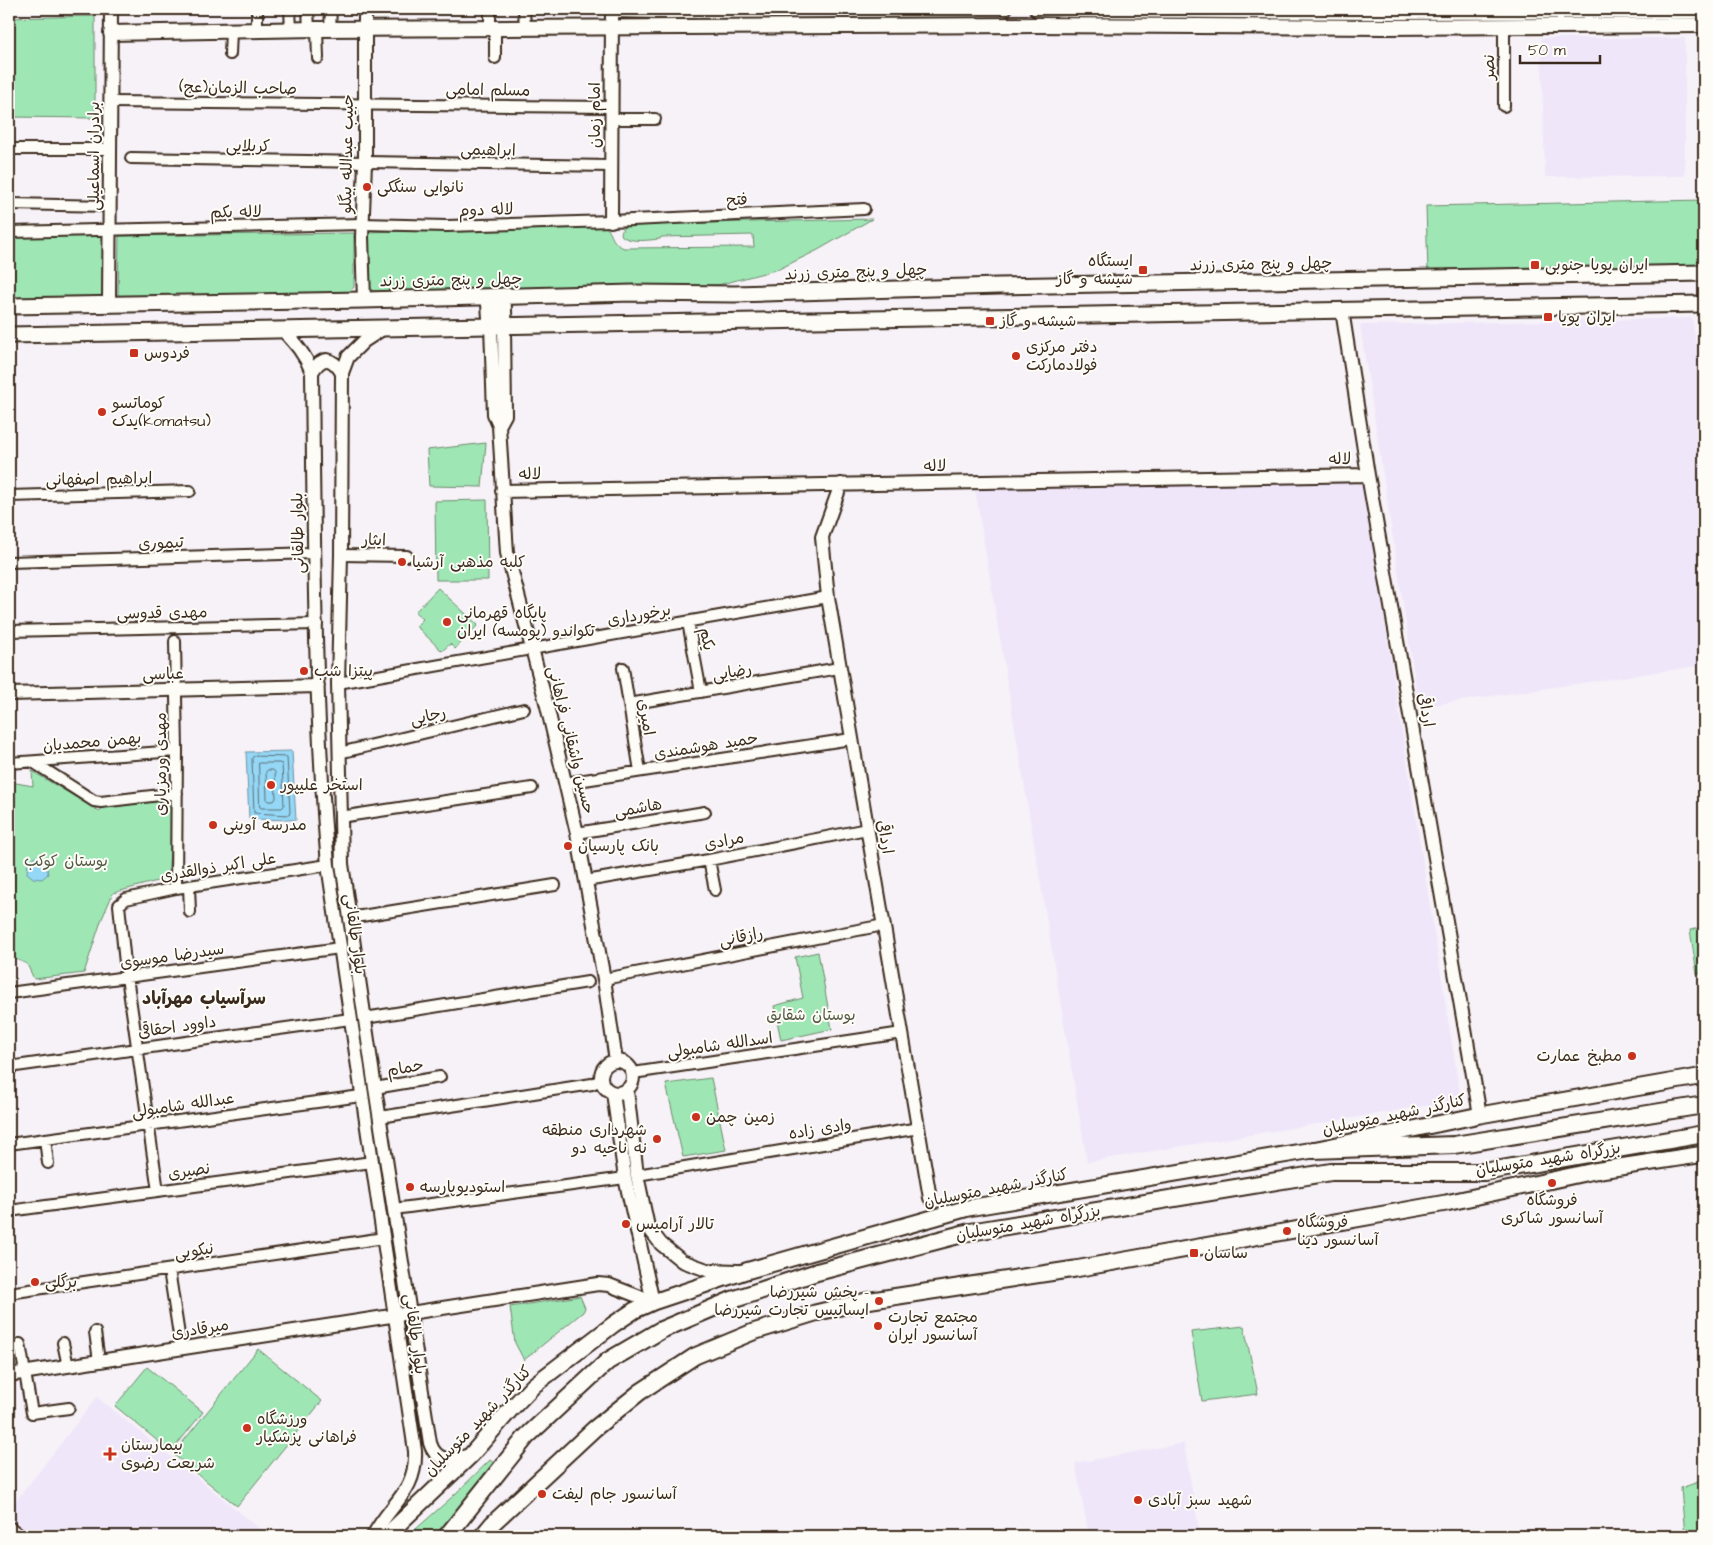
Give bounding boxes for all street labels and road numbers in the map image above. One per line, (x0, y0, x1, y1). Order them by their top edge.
street label: نصر (1478, 54, 1500, 82)
street label: صاحب الزمان(عج) (179, 76, 297, 100)
street label: مسلم امامی (446, 78, 530, 103)
street label: امام زمان (584, 82, 607, 148)
street label: حبیب عبدالله بیگلو (335, 94, 359, 215)
street label: برادران اسماعیلی (83, 101, 105, 211)
street label: کربلایی (226, 135, 270, 157)
street label: ابراهیمی (460, 139, 516, 161)
street label: فتح (726, 188, 748, 212)
street label: لاله دوم (458, 198, 514, 223)
street label: لاله یکم (210, 201, 262, 224)
street label: چهل و پنج متری زرند (1189, 252, 1333, 276)
street label: چهل و پنج متری زرند (784, 259, 928, 285)
street label: چهل و پنج متری زرند (379, 268, 523, 292)
street label: لاله (1329, 448, 1351, 470)
street label: لاله (924, 455, 946, 477)
street label: لاله (519, 463, 541, 485)
street label: ابراهیم اصفهانی (46, 467, 152, 492)
street label: بلوار طالقانی (286, 492, 310, 574)
street label: ایثار (360, 529, 386, 551)
street label: تیموری (138, 531, 184, 555)
street label: برخورداری (605, 599, 673, 631)
street label: مهدی قدوسی (116, 601, 208, 625)
street label: یکم (693, 626, 720, 652)
street label: رضایی (710, 658, 754, 686)
street label: عباسی (142, 663, 184, 685)
street label: حسین واشقانی فراهانی (542, 664, 600, 816)
street label: ارداقی (1412, 691, 1440, 729)
street label: امیری (632, 697, 660, 737)
street label: رجایی (408, 701, 448, 731)
street label: مهدی ورمزیاری (150, 712, 172, 816)
street label: بهمن محمدیان (42, 727, 142, 757)
street label: حمید هوشمندی (652, 727, 760, 765)
street label: هاشمی (612, 793, 664, 823)
street label: ارداقی (871, 818, 899, 856)
street label: مرادی (702, 826, 746, 856)
street label: علی اکبر ذوالقدری (159, 847, 277, 887)
street label: بلوار طالقانی (338, 892, 372, 976)
street label: رازقانی (717, 922, 765, 952)
street label: سیدرضا موسوی (118, 938, 226, 974)
street label: داوود احقاقی (136, 1011, 218, 1043)
street label: اسدالله شامبولی (666, 1027, 774, 1063)
street label: حمام (385, 1054, 426, 1083)
street label: عبدالله شامبولی (130, 1087, 236, 1123)
street label: کنارگذر شهید متوسلیان (1320, 1089, 1468, 1141)
street label: وادی زاده (787, 1113, 853, 1145)
street label: بزرگراه شهید متوسلیان (1474, 1137, 1622, 1181)
street label: نصیری (166, 1157, 212, 1185)
street label: کنارگذر شهید متوسلیان (922, 1163, 1070, 1213)
street label: بزرگراه شهید متوسلیان (954, 1199, 1102, 1247)
street label: نیکویی (173, 1237, 215, 1265)
street label: بلوار طالقانی (398, 1292, 432, 1376)
street label: میرقادری (170, 1314, 230, 1344)
street label: کنارگذر شهید متوسلیان (419, 1361, 537, 1481)

